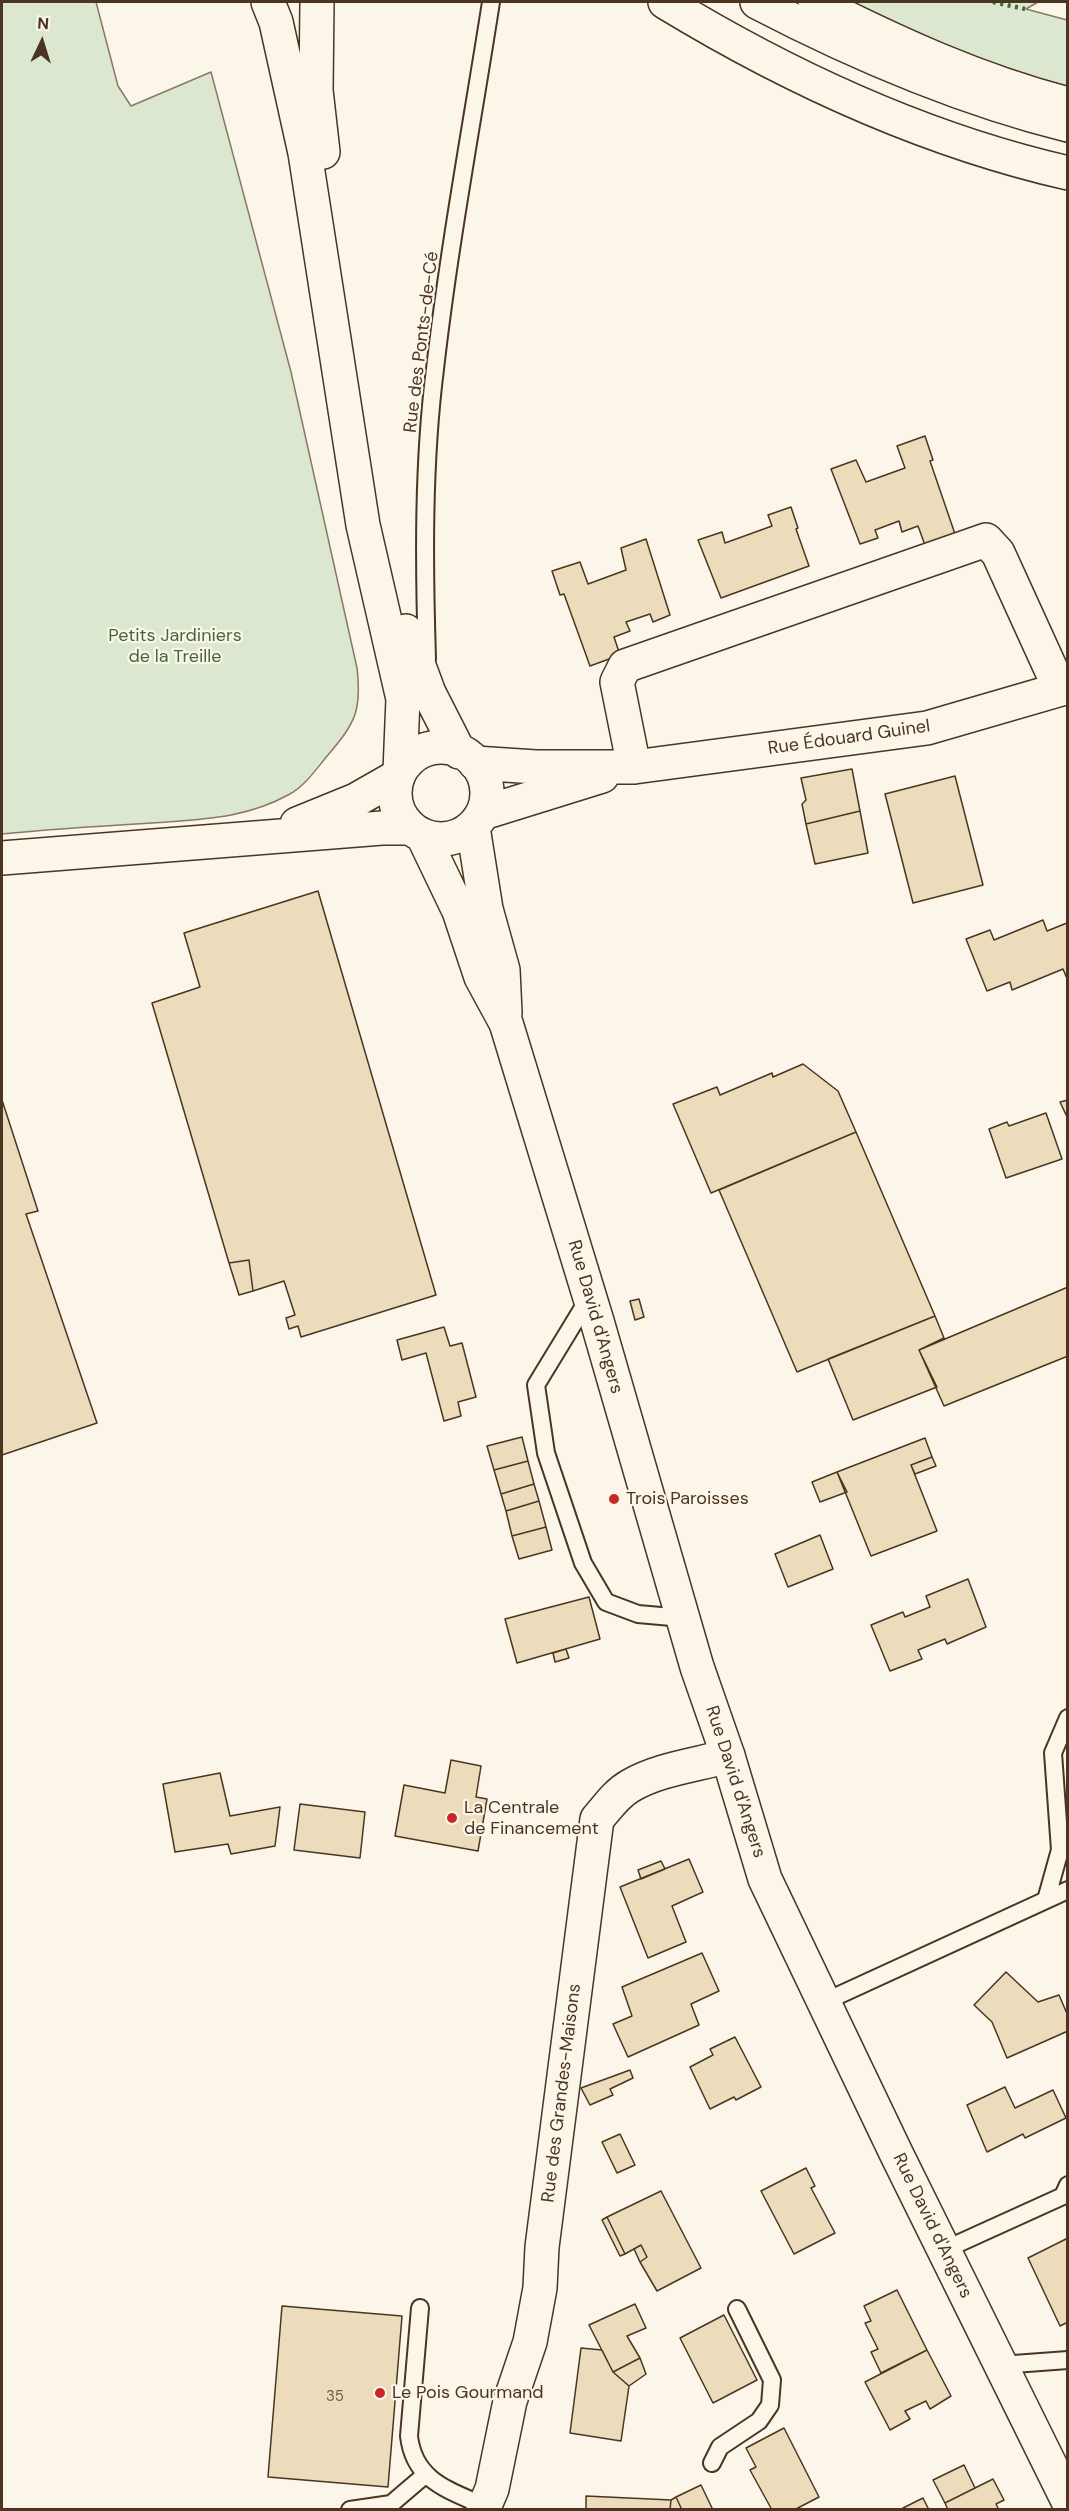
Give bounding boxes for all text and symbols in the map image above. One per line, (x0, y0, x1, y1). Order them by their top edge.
north arrow (12, 12, 72, 72)
text: N (37, 13, 50, 34)
street label: Rue des Ponts-de-Cé (400, 250, 444, 434)
park label: Petits Jardiniers de la Treille (108, 625, 242, 668)
street label: Rue Édouard Guinel (767, 716, 931, 760)
street label: Rue David d'Angers (563, 1238, 627, 1396)
place label: Trois Paroisses (626, 1488, 749, 1510)
marker: Trois Paroisses (607, 1492, 621, 1506)
street label: Rue David d'Angers (700, 1703, 770, 1861)
place label: La Centrale de Financement (464, 1797, 599, 1840)
marker: La Centrale de Financement (445, 1811, 459, 1825)
street label: Rue des Grandes-Maisons (538, 1982, 586, 2204)
street label: Rue David d'Angers (888, 2150, 976, 2302)
place label: Le Pois Gourmand (392, 2382, 544, 2404)
marker: Le Pois Gourmand (373, 2386, 387, 2400)
house number: 35 (326, 2388, 344, 2406)

